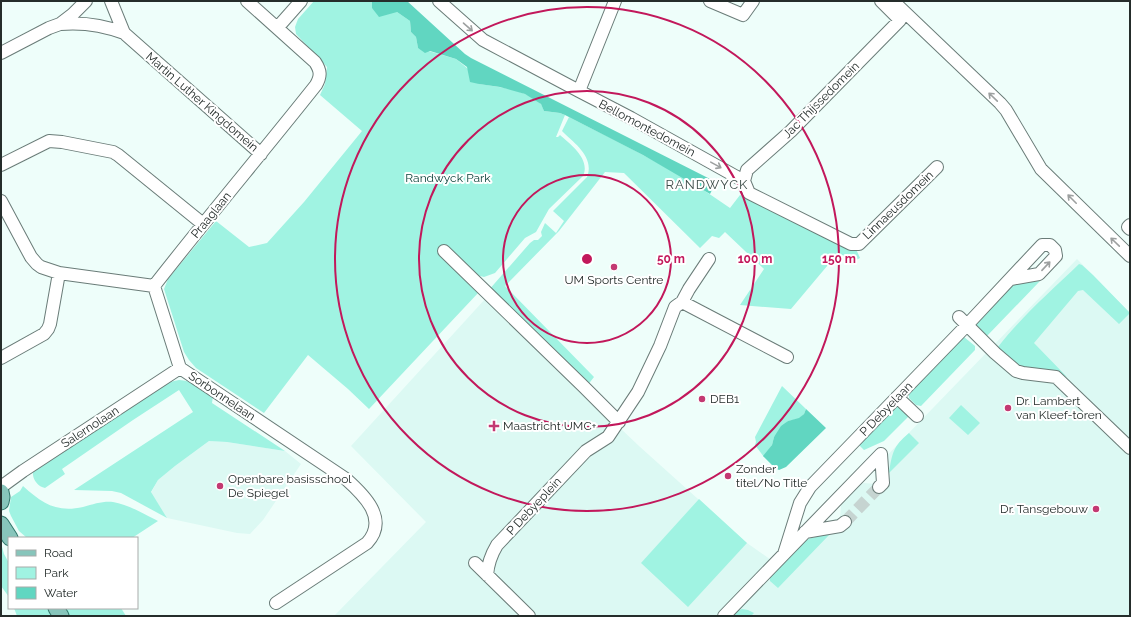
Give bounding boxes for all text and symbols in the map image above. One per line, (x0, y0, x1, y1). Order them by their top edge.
one-way arrow (463, 22, 474, 31)
street label: Martin Luther Kingdomein (143, 49, 261, 155)
street label: Jac Thijssedomein (780, 59, 862, 141)
one-way arrow (988, 92, 998, 102)
street label: Bellomontedomein (596, 97, 698, 159)
one-way arrow (710, 162, 722, 169)
street label: Linnaeusdomein (860, 168, 936, 242)
park label: Randwyck Park (405, 171, 491, 185)
district label: RANDWYCK (666, 177, 748, 192)
street label: Praaglaan (188, 189, 234, 241)
one-way arrow (1067, 195, 1077, 204)
one-way arrow (1110, 237, 1120, 247)
centre of rings (580, 252, 594, 266)
text: 50 m (657, 252, 685, 266)
text: 100 m (738, 252, 772, 266)
text: 150 m (822, 252, 856, 266)
one-way arrow (1042, 261, 1051, 271)
marker: UM Sports Centre (609, 262, 619, 272)
place label: UM Sports Centre (565, 273, 663, 287)
street label: Sorbonnelaan (186, 369, 258, 423)
street label: P Debyelaan (857, 379, 915, 439)
place label: DEB1 (710, 392, 739, 406)
marker: DEB1 (697, 394, 707, 404)
place label: Dr. Lambert van Kleef-toren (1016, 394, 1102, 422)
street label: Salernolaan (59, 403, 121, 451)
marker: Dr. Lambert van Kleef-toren (1003, 403, 1013, 413)
place label: Maastricht UMC+ (503, 419, 597, 433)
marker: Maastricht UMC+ (488, 420, 500, 432)
place label: Zonder titel/No Title (736, 462, 807, 490)
marker: Zonder titel/No Title (723, 471, 733, 481)
place label: Openbare basisschool De Spiegel (228, 472, 352, 500)
street label: P Debyeplein (504, 474, 564, 538)
marker: Openbare basisschool De Spiegel (215, 481, 225, 491)
place label: Dr. Tansgebouw (1000, 502, 1088, 516)
marker: Dr. Tansgebouw (1091, 504, 1101, 514)
legend (8, 537, 138, 609)
text: Road (44, 546, 73, 560)
text: Park (44, 566, 69, 580)
text: Water (44, 586, 78, 600)

